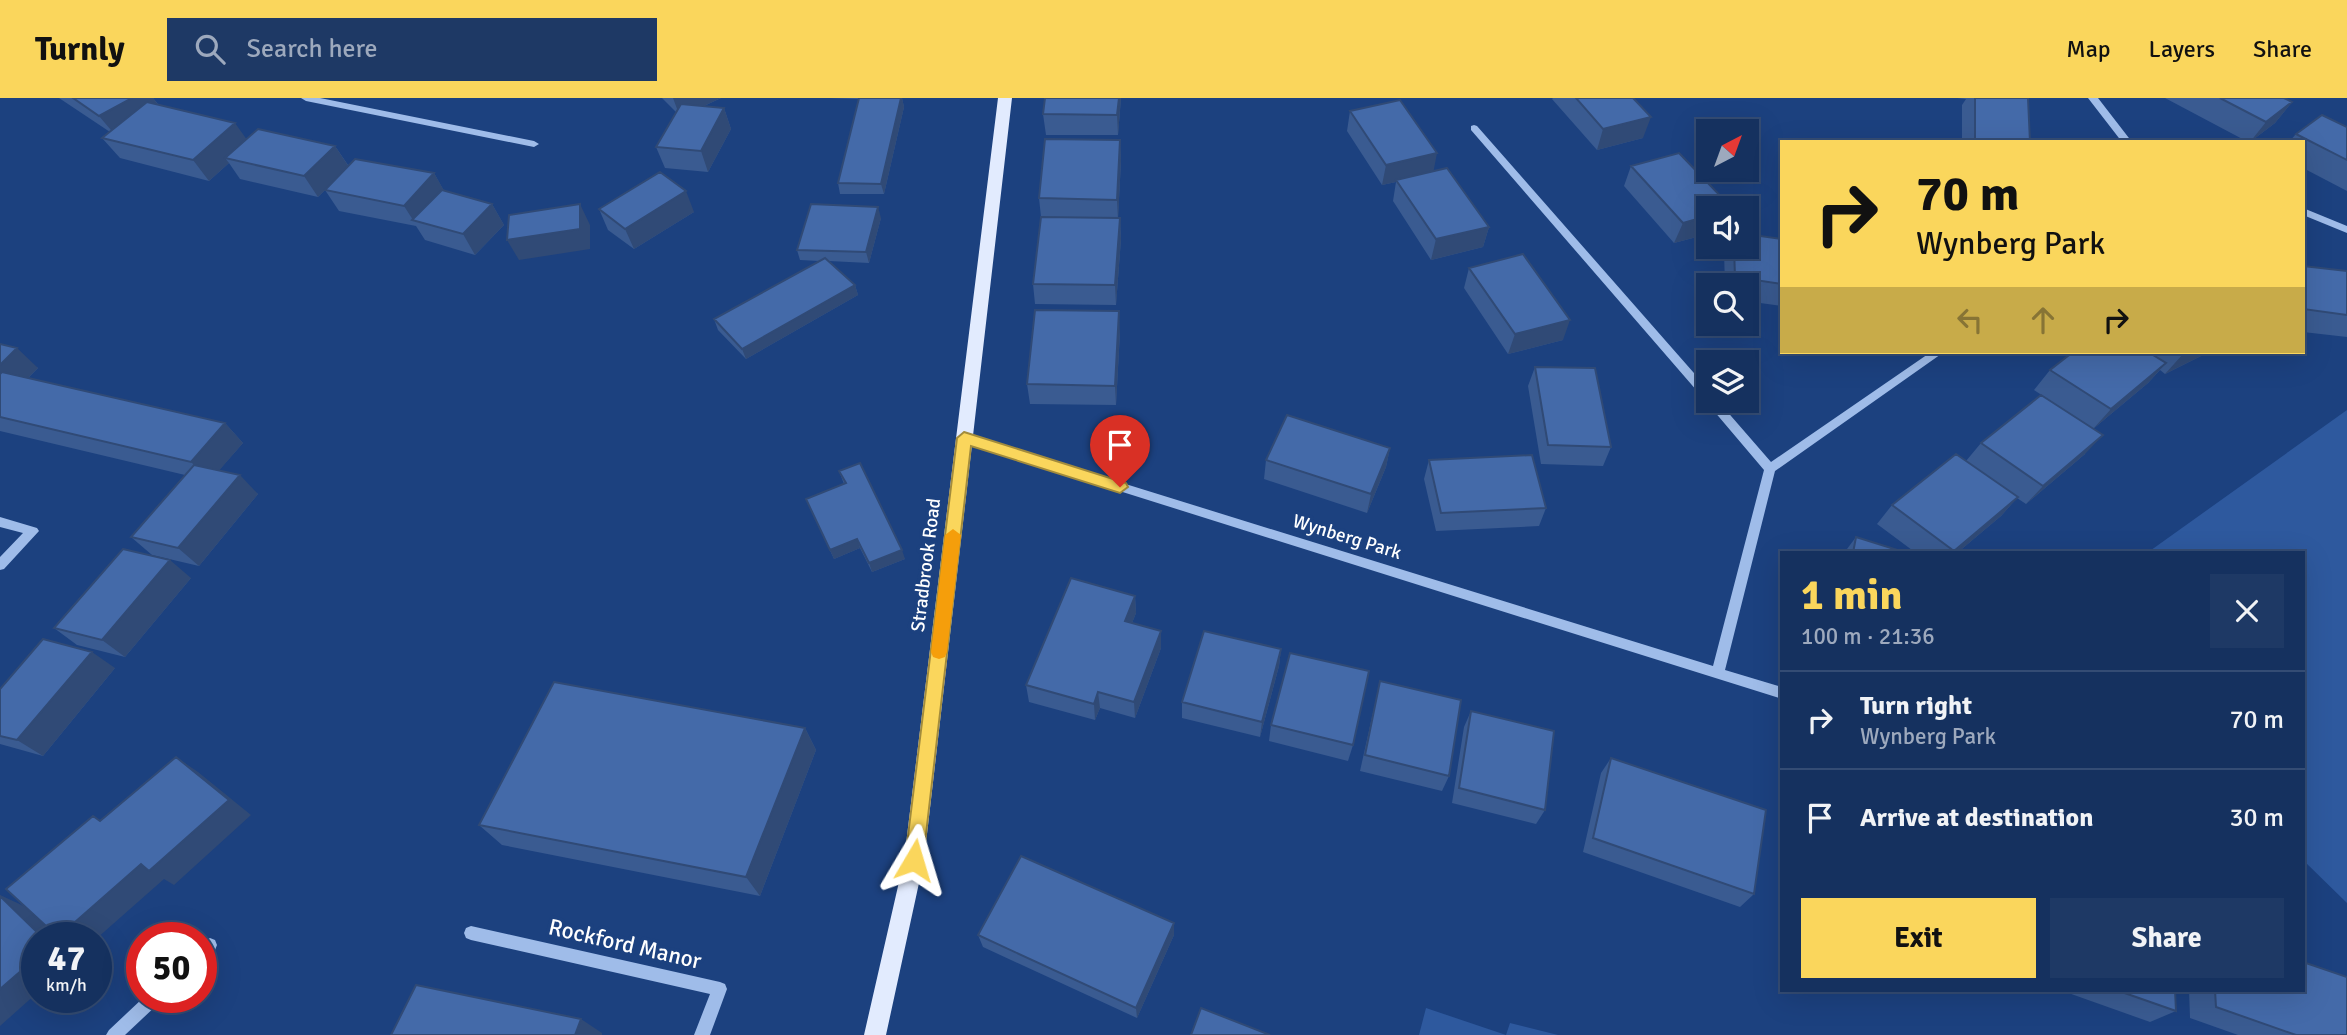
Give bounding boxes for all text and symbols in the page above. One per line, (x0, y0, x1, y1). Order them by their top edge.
search box (167, 18, 657, 81)
text: Turnly (35, 29, 125, 70)
icon: search (191, 30, 229, 68)
text: Search here (247, 33, 378, 65)
text: Map (2066, 34, 2111, 64)
text: Layers (2149, 34, 2215, 64)
text: Share (2253, 34, 2312, 64)
north arrow (1696, 119, 1759, 182)
map controls (1696, 119, 1759, 413)
text: 70 m (1916, 164, 2019, 224)
icon: right (1801, 168, 1892, 259)
button: sound (1696, 196, 1759, 259)
text: Wynberg Park (1916, 224, 2105, 263)
button: search (1696, 273, 1759, 336)
icon: left (1951, 301, 1989, 339)
icon: ahead (2024, 301, 2062, 339)
icon: right (2097, 301, 2135, 339)
button: layers (1696, 350, 1759, 413)
pin (1090, 415, 1150, 487)
icon: arrive (1101, 426, 1139, 464)
street label: Stradbrook Road (906, 497, 946, 633)
street label: Wynberg Park (1290, 509, 1405, 565)
text: 1 min (1801, 570, 1902, 621)
button: close (2210, 574, 2284, 648)
text: 100 m · 21:36 (1801, 622, 1935, 651)
text: Turn right (1860, 690, 1972, 722)
icon: right (1801, 701, 1839, 739)
text: 70 m (2229, 704, 2284, 736)
text: Wynberg Park (1860, 722, 1996, 751)
icon: arrive (1801, 799, 1839, 837)
text: Arrive at destination (1860, 802, 2093, 834)
text: 30 m (2229, 802, 2284, 834)
position arrow (877, 823, 951, 897)
button: Exit (1801, 898, 2036, 978)
button: Share (2050, 898, 2284, 978)
street label: Rockford Manor (546, 912, 705, 976)
speed limit sign: 50 (126, 922, 217, 1013)
text: 47 (48, 937, 85, 980)
text: km/h (46, 974, 87, 996)

